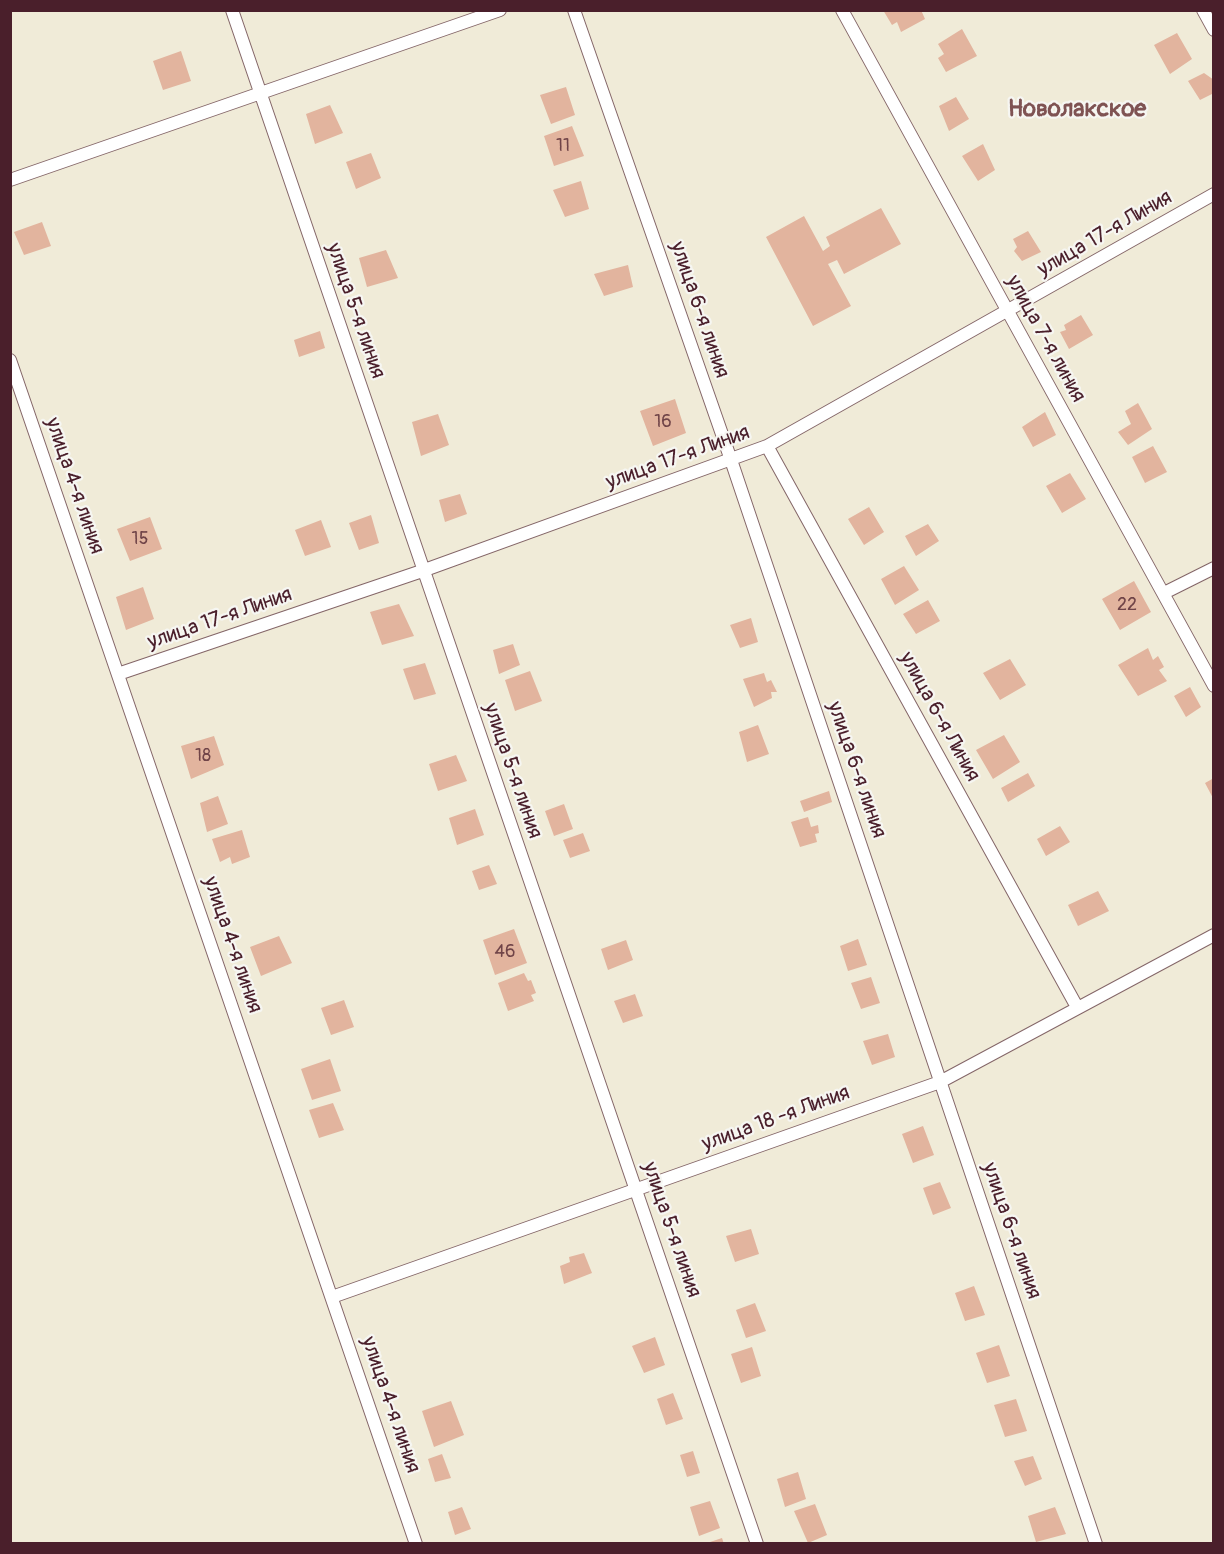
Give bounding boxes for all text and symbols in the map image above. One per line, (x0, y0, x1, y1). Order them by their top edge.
district label: Новолакское (1008, 96, 1146, 124)
house number: 11 (556, 135, 570, 157)
street label: улица 17-я Линия (1033, 185, 1177, 283)
street label: улица 6-я линия (664, 239, 734, 381)
street label: улица 5-я линия (320, 240, 390, 382)
street label: улица 7-я линия (1000, 271, 1090, 407)
house number: 16 (654, 411, 672, 433)
street label: улица 4-я линия (39, 415, 109, 557)
street label: улица 17-я Линия (603, 420, 753, 496)
house number: 15 (132, 528, 148, 550)
street label: улица 17-я Линия (144, 582, 296, 656)
house number: 22 (1117, 594, 1137, 616)
street label: улица 6-я Линия (893, 648, 985, 786)
street label: улица 6-я линия (821, 699, 891, 841)
street label: улица 5-я линия (477, 700, 547, 842)
house number: 18 (195, 745, 211, 767)
street label: улица 4-я линия (197, 874, 267, 1016)
house number: 46 (495, 941, 515, 963)
street label: улица 18 -я Линия (699, 1081, 853, 1157)
street label: улица 5-я линия (636, 1159, 706, 1301)
street label: улица 6-я линия (976, 1160, 1046, 1302)
street label: улица 4-я линия (355, 1334, 425, 1476)

